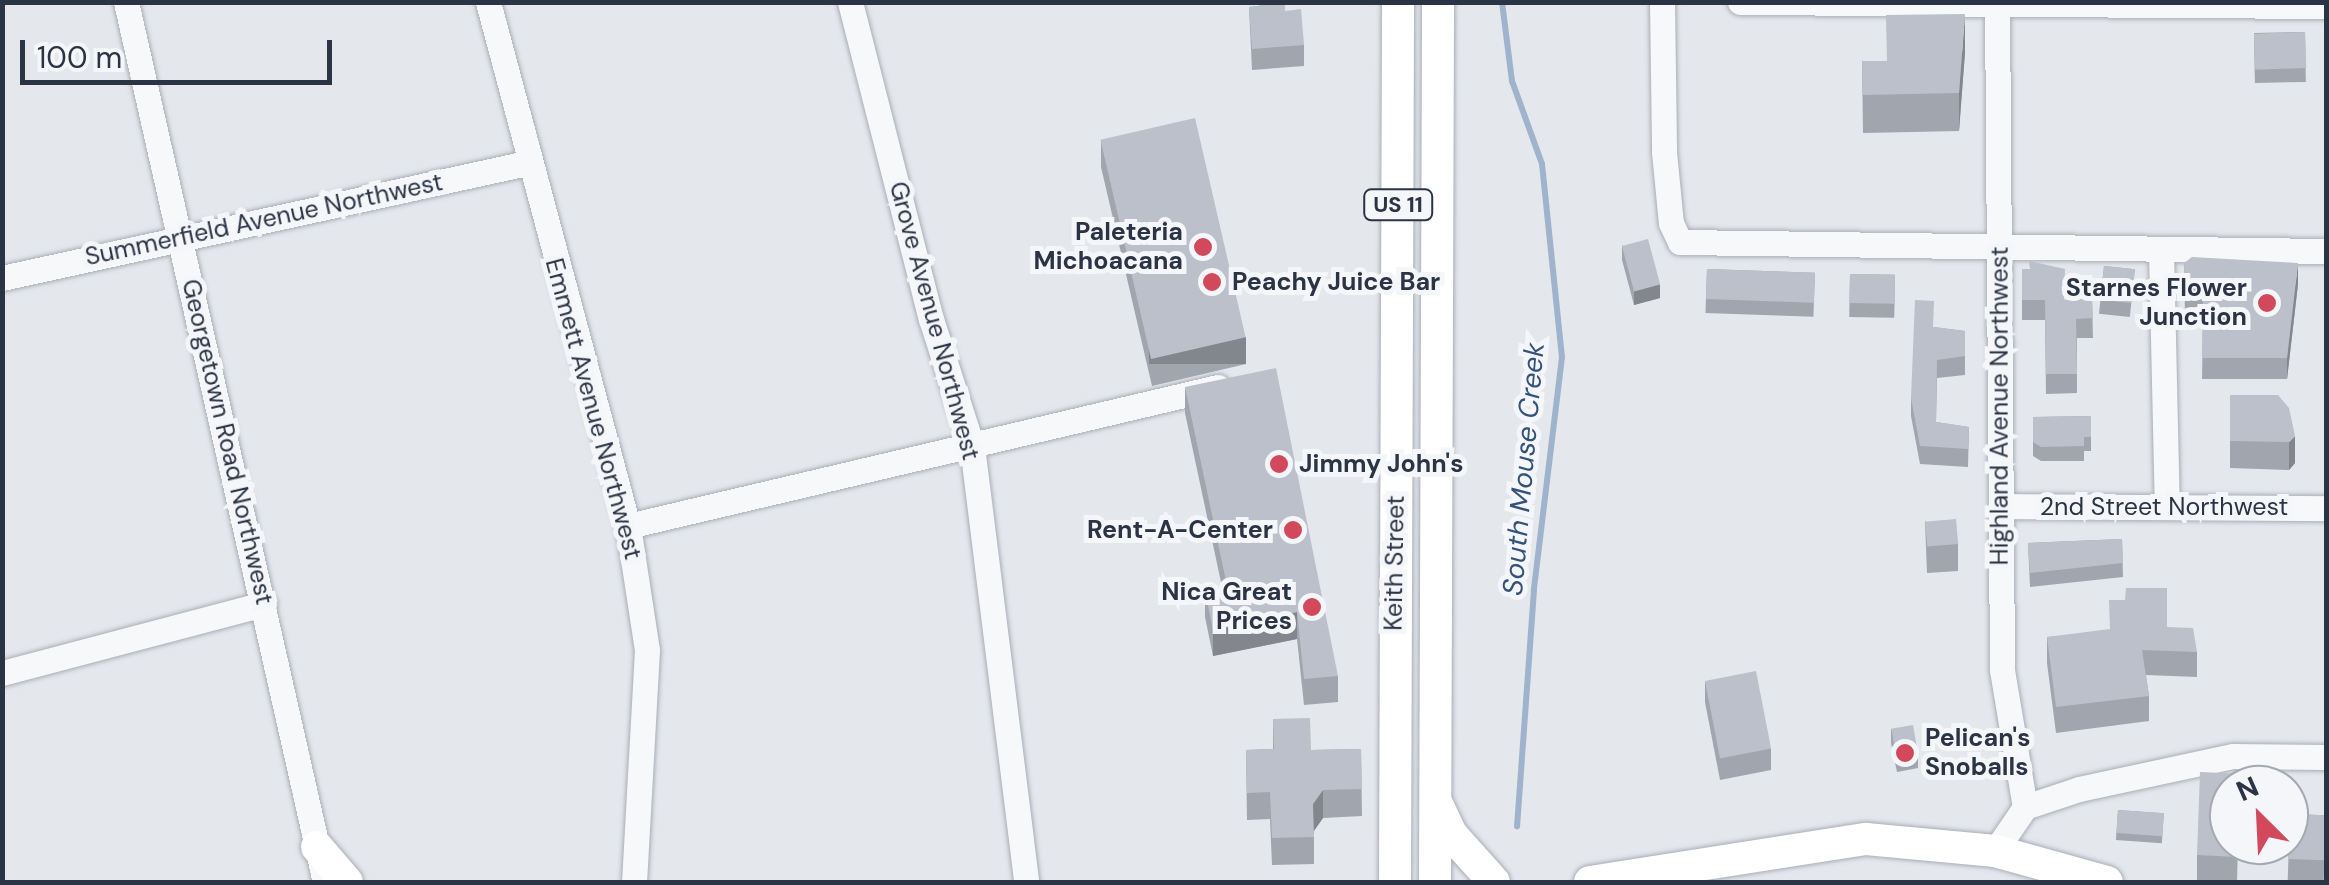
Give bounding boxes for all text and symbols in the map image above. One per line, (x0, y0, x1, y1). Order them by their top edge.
scale bar (25, 20, 338, 82)
text: 100 m (37, 38, 122, 77)
street label: Summerfield Avenue Northwest (83, 167, 445, 273)
street label: Grove Avenue Northwest (882, 178, 986, 464)
road number: US 11 (1363, 188, 1433, 222)
place label: Paleteria Michoacana (1034, 218, 1183, 277)
marker: Paleteria Michoacana (1192, 236, 1214, 258)
street label: Highland Avenue Northwest (1985, 247, 2015, 565)
street label: Emmett Avenue Northwest (538, 255, 648, 563)
place label: Peachy Juice Bar (1232, 267, 1440, 297)
marker: Peachy Juice Bar (1201, 271, 1223, 293)
place label: Starnes Flower Junction (2066, 274, 2247, 333)
street label: Georgetown Road Northwest (175, 276, 279, 608)
marker: Starnes Flower Junction (2256, 292, 2278, 314)
water label: South Mouse Creek (1496, 341, 1552, 597)
place label: Jimmy John's (1299, 449, 1464, 479)
marker: Jimmy John's (1268, 453, 1290, 475)
street label: 2nd Street Northwest (2040, 492, 2288, 522)
street label: Keith Street (1379, 495, 1411, 631)
place label: Rent-A-Center (1087, 515, 1273, 545)
marker: Rent-A-Center (1282, 519, 1304, 541)
place label: Nica Great Prices (1161, 578, 1292, 637)
marker: Nica Great Prices (1301, 596, 1323, 618)
place label: Pelican's Snoballs (1925, 724, 2031, 783)
marker: Pelican's Snoballs (1894, 742, 1916, 764)
north arrow (2209, 765, 2309, 865)
text: N (2231, 768, 2264, 810)

